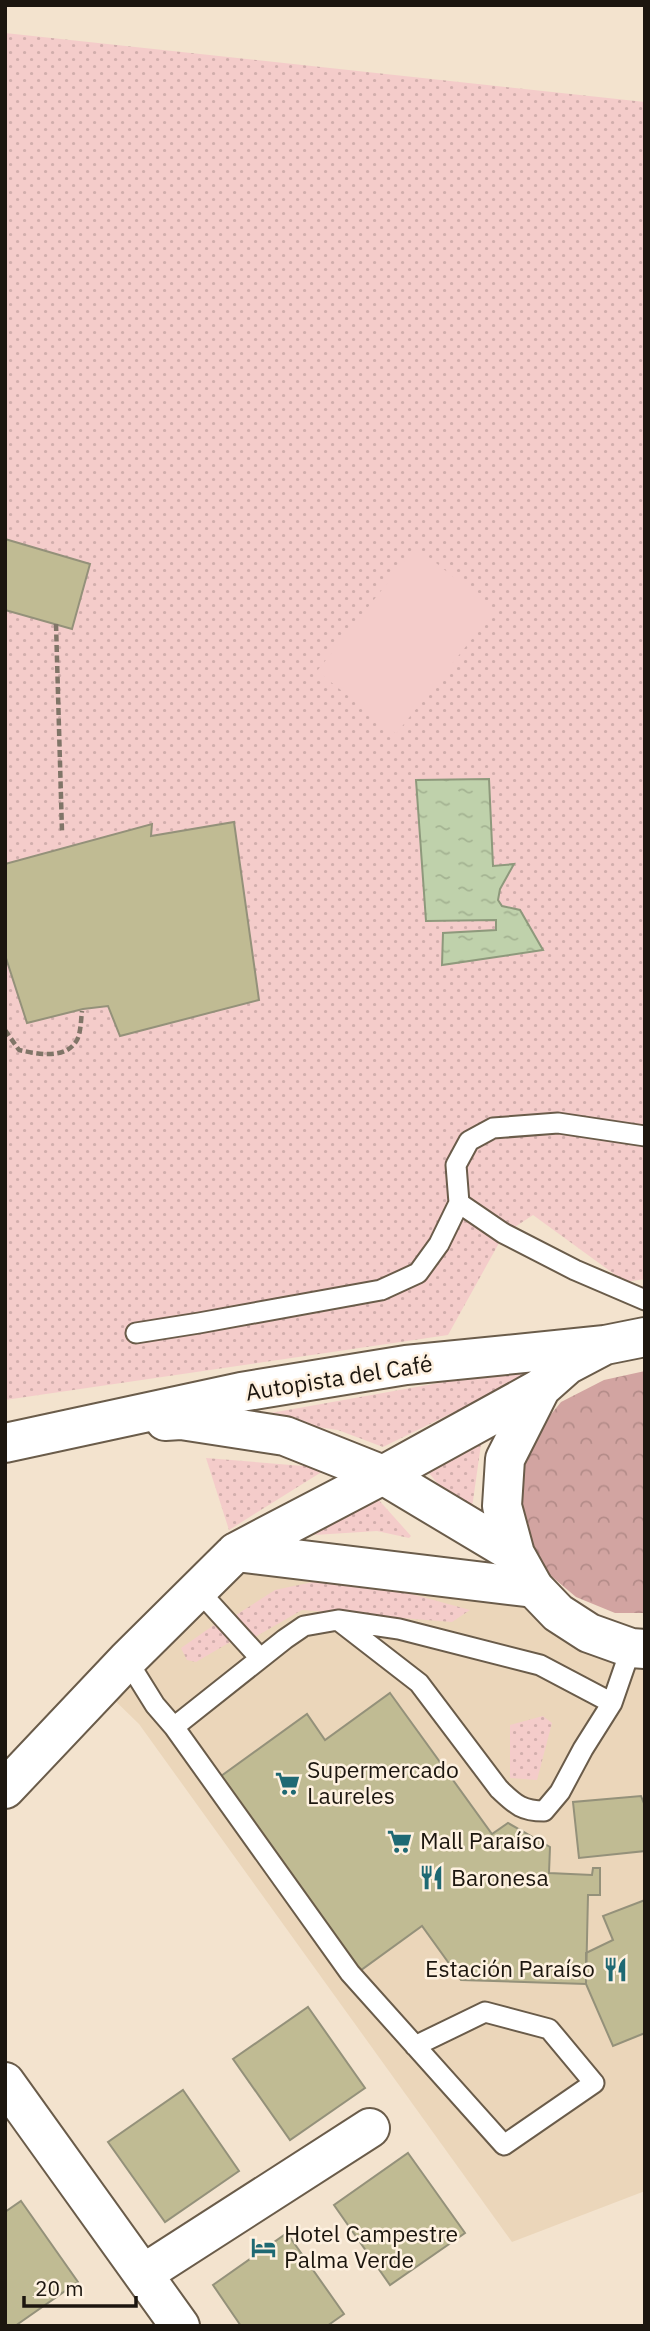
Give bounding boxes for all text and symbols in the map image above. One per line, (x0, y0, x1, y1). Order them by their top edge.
street label: Autopista del Café (243, 1347, 434, 1407)
place label: Supermercado Laureles (307, 1754, 459, 1810)
supermarket icon: Supermercado Laureles (273, 1769, 301, 1797)
place label: Mall Paraíso (420, 1825, 545, 1855)
supermarket icon: Mall Paraíso (386, 1827, 414, 1855)
place label: Baronesa (451, 1862, 549, 1892)
restaurant icon: Baronesa (417, 1864, 445, 1892)
place label: Estación Paraíso (425, 1953, 595, 1983)
restaurant icon: Estación Paraíso (601, 1955, 629, 1983)
place label: Hotel Campestre Palma Verde (284, 2218, 458, 2274)
hotel icon: Hotel Campestre Palma Verde (250, 2233, 278, 2261)
scale bar (24, 2264, 136, 2308)
text: 20 m (35, 2274, 84, 2302)

